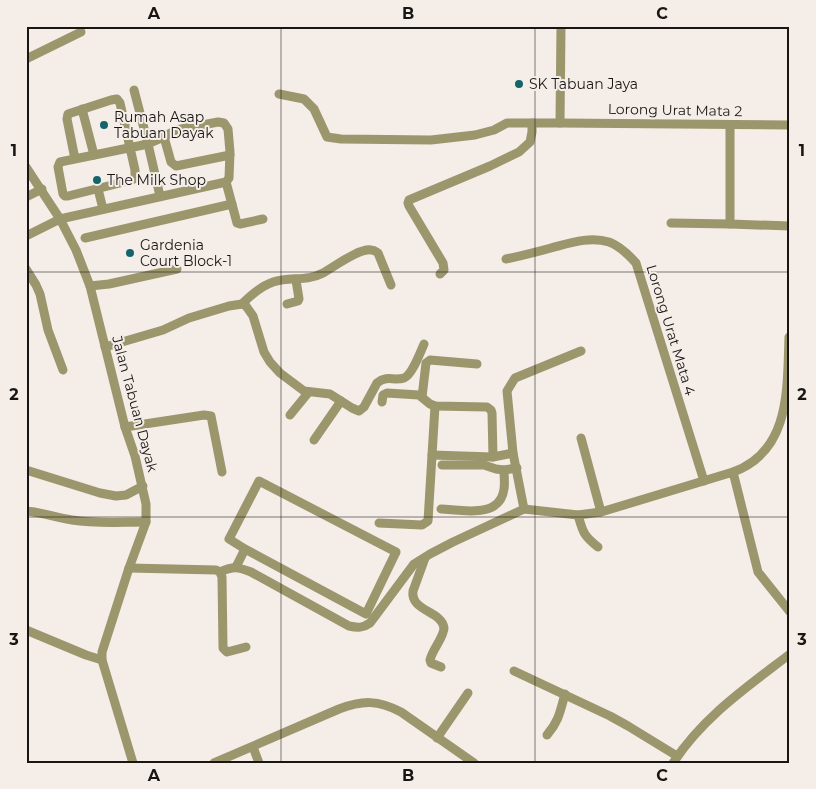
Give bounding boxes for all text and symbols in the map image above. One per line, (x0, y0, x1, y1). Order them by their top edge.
text: A (147, 4, 161, 23)
text: B (402, 4, 414, 23)
text: C (656, 4, 668, 23)
place label: SK Tabuan Jaya (529, 75, 638, 93)
marker: SK Tabuan Jaya (513, 78, 525, 90)
street label: Lorong Urat Mata 2 (608, 100, 742, 120)
place label: Rumah Asap Tabuan Dayak (114, 108, 214, 142)
marker: Rumah Asap Tabuan Dayak (98, 119, 110, 131)
text: 1 (11, 141, 17, 160)
text: 1 (799, 141, 805, 160)
place label: The Milk Shop (107, 171, 206, 189)
marker: The Milk Shop (91, 174, 103, 186)
place label: Gardenia Court Block-1 (140, 236, 232, 270)
marker: Gardenia Court Block-1 (124, 247, 136, 259)
street label: Lorong Urat Mata 4 (643, 262, 700, 398)
street label: Jalan Tabuan Dayak (108, 333, 162, 475)
text: 2 (9, 385, 19, 404)
text: 2 (797, 385, 807, 404)
text: 3 (8, 630, 19, 649)
text: 3 (796, 630, 807, 649)
text: A (147, 766, 161, 785)
text: B (402, 766, 414, 785)
text: C (656, 766, 668, 785)

